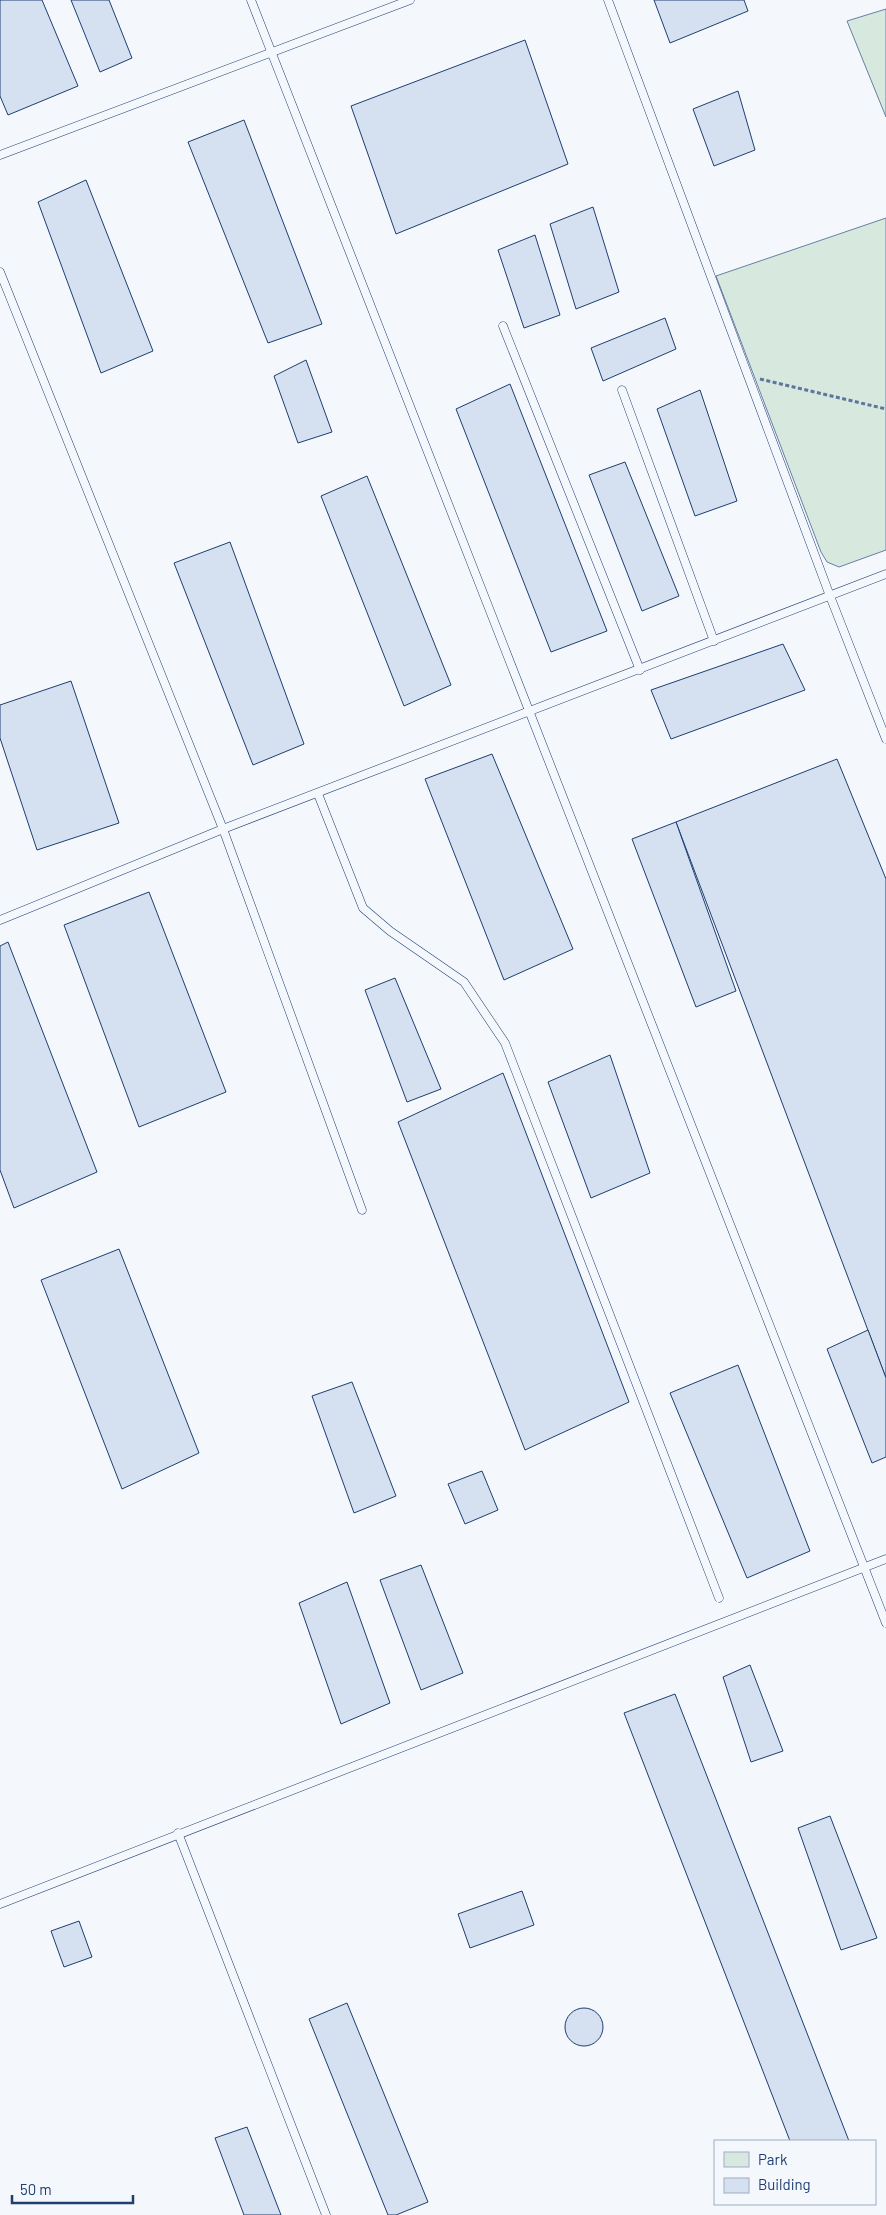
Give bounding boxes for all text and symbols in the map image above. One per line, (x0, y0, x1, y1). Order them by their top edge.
legend (714, 2140, 876, 2205)
text: Park (758, 2150, 788, 2168)
scale bar (12, 2172, 134, 2204)
text: Building (758, 2175, 811, 2193)
text: 50 m (20, 2180, 52, 2198)

